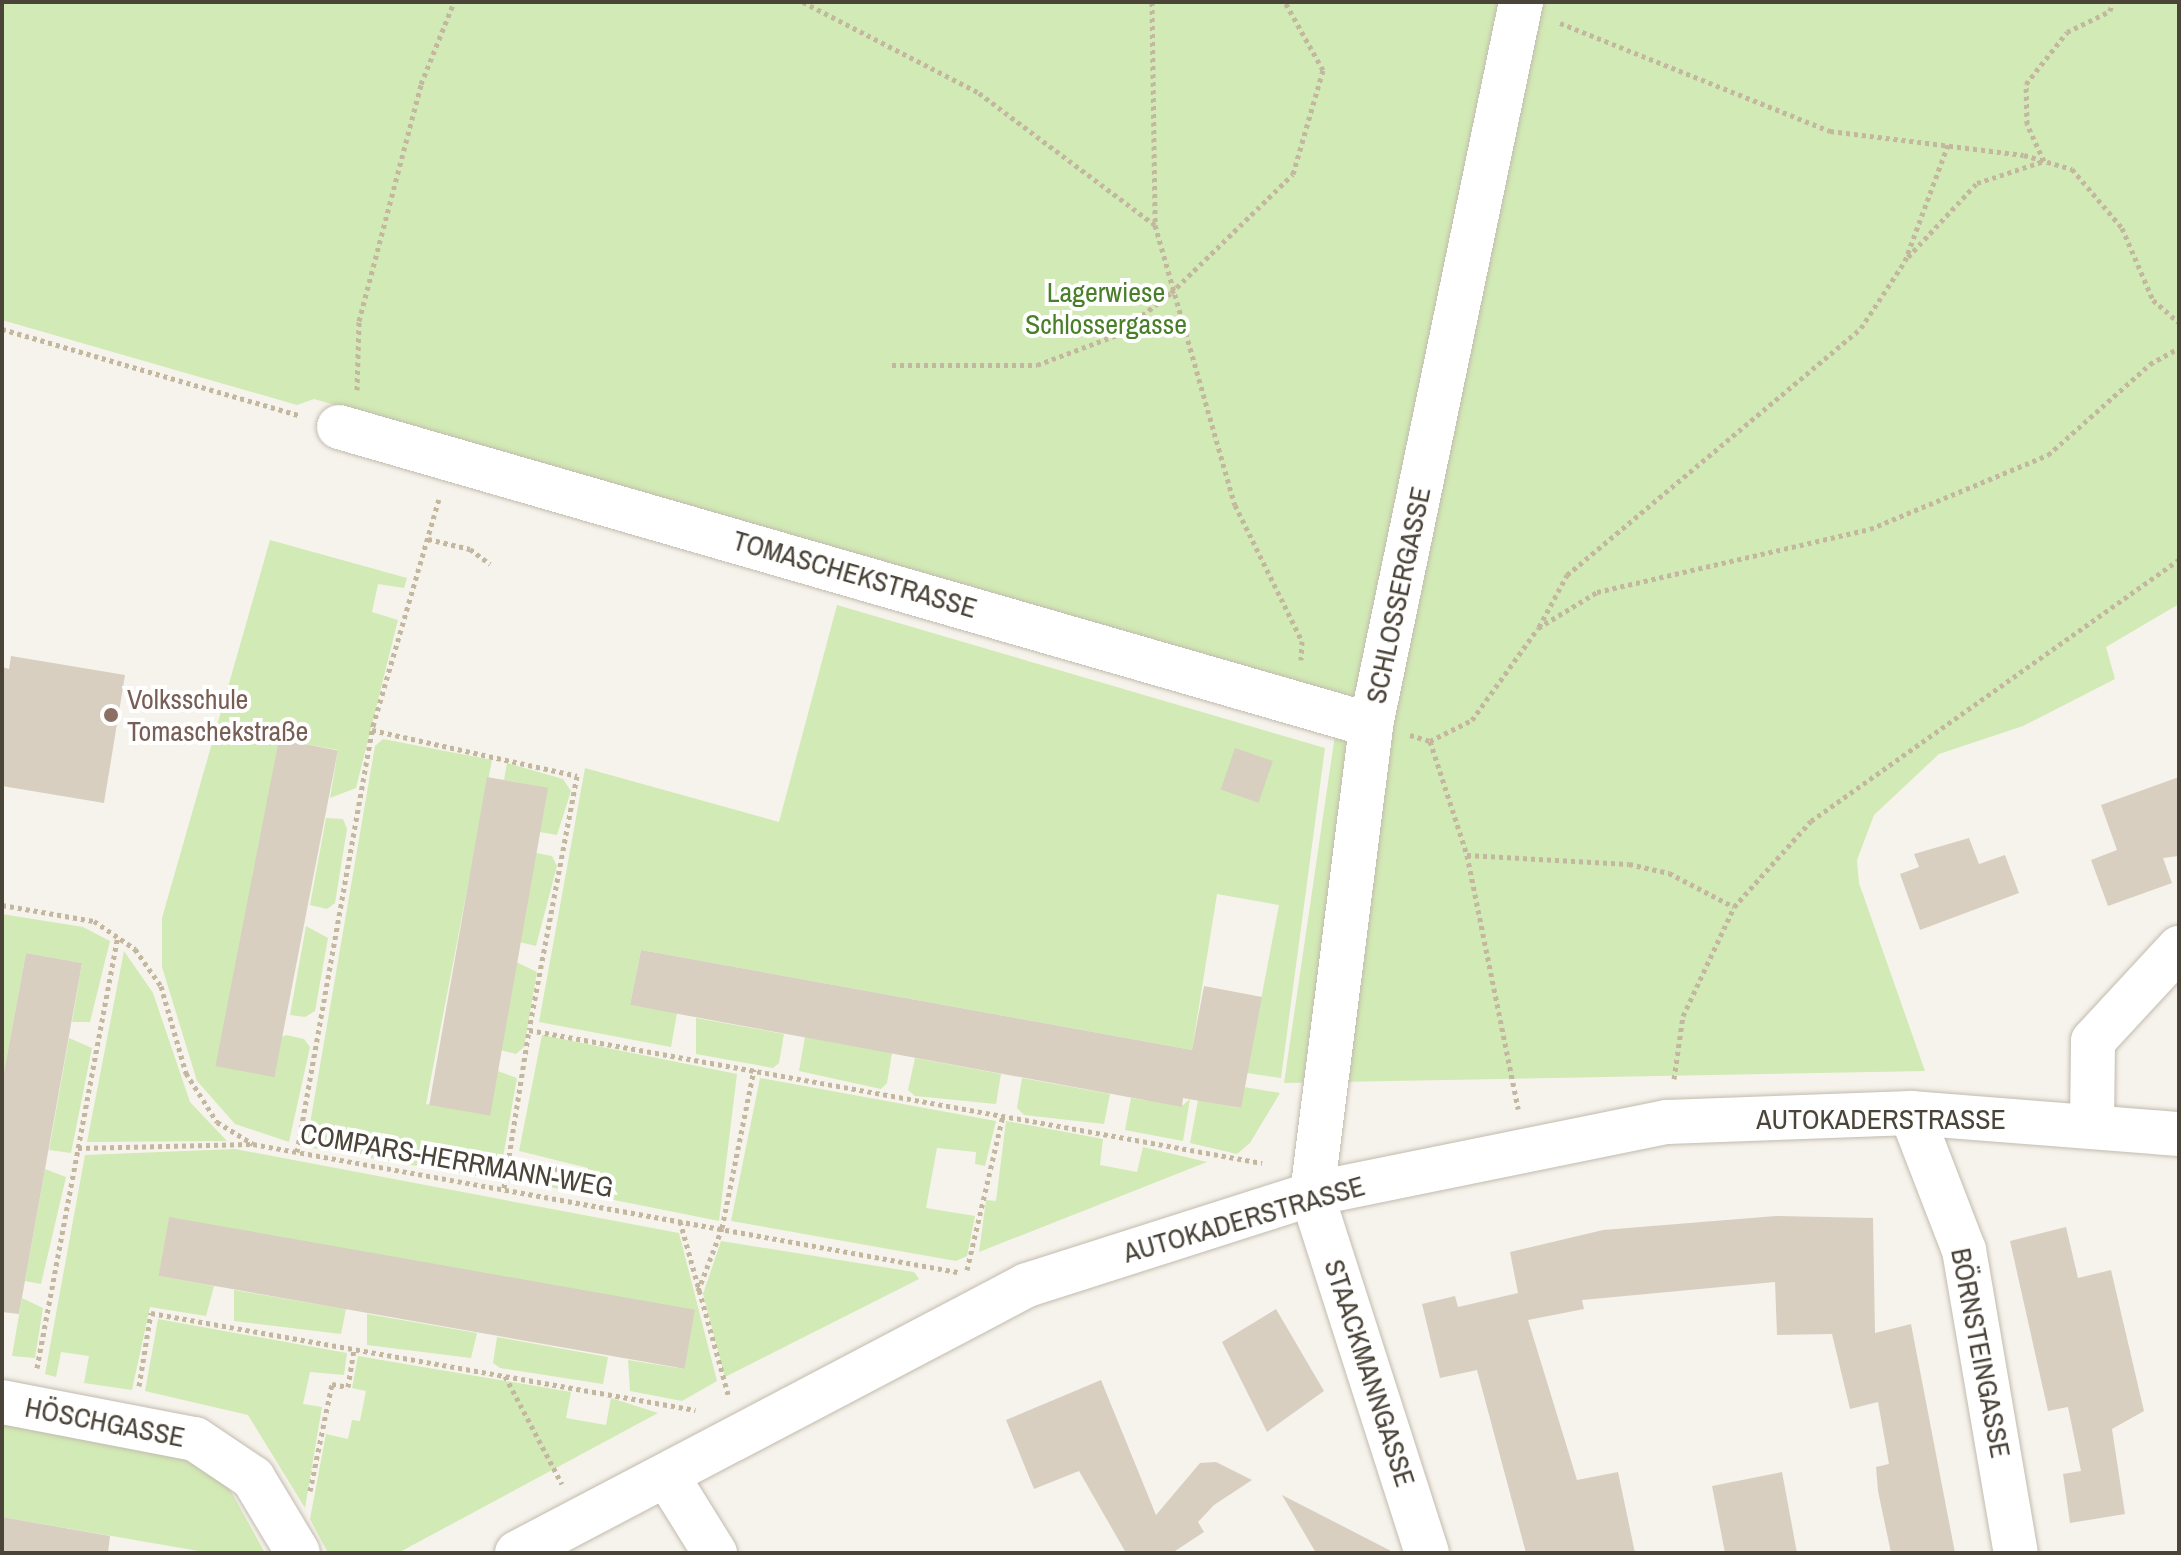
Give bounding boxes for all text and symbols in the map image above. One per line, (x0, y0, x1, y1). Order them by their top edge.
park label: Lagerwiese Schlossergasse (1025, 275, 1187, 341)
street label: SCHLOSSERGASSE (1359, 484, 1437, 706)
street label: TOMASCHEKSTRASSE (729, 523, 981, 625)
place label: Volksschule Tomaschekstraße (127, 682, 308, 748)
marker: Volksschule Tomaschekstraße (102, 706, 120, 724)
street label: AUTOKADERSTRASSE (1756, 1102, 2006, 1136)
street label: COMPARS-HERRMANN-WEG (298, 1116, 616, 1204)
street label: AUTOKADERSTRASSE (1119, 1168, 1369, 1270)
street label: BÖRNSTEINGASSE (1944, 1245, 2018, 1461)
street label: STAACKMANNGASSE (1317, 1255, 1423, 1491)
street label: HÖSCHGASSE (22, 1390, 188, 1454)

